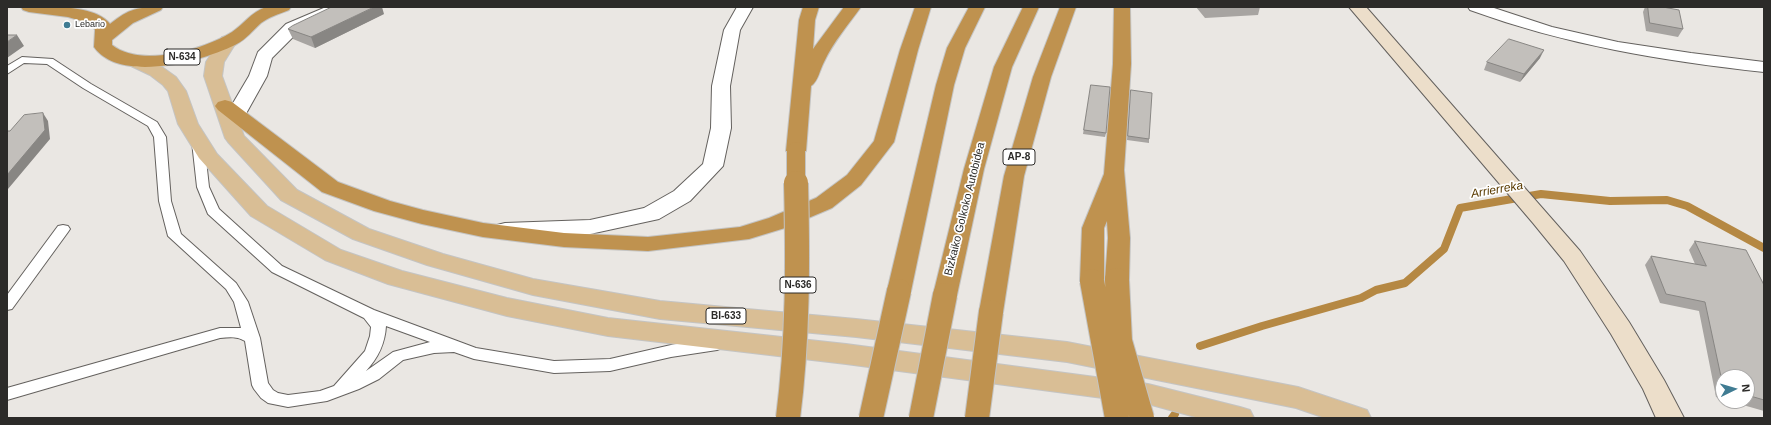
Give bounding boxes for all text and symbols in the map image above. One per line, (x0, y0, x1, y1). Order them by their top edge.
marker: Lebario (62, 20, 72, 30)
place label: Lebario (75, 20, 105, 30)
road number: N-634 (164, 49, 200, 65)
street label: Bizkaiko Golkoko Autobidea (942, 141, 988, 277)
road number: AP-8 (1003, 149, 1035, 165)
water label: Arrierreka (1470, 178, 1524, 202)
road number: N-636 (780, 277, 816, 293)
road number: BI-633 (706, 308, 746, 324)
north arrow (1715, 369, 1755, 409)
text: N (1740, 384, 1752, 393)

